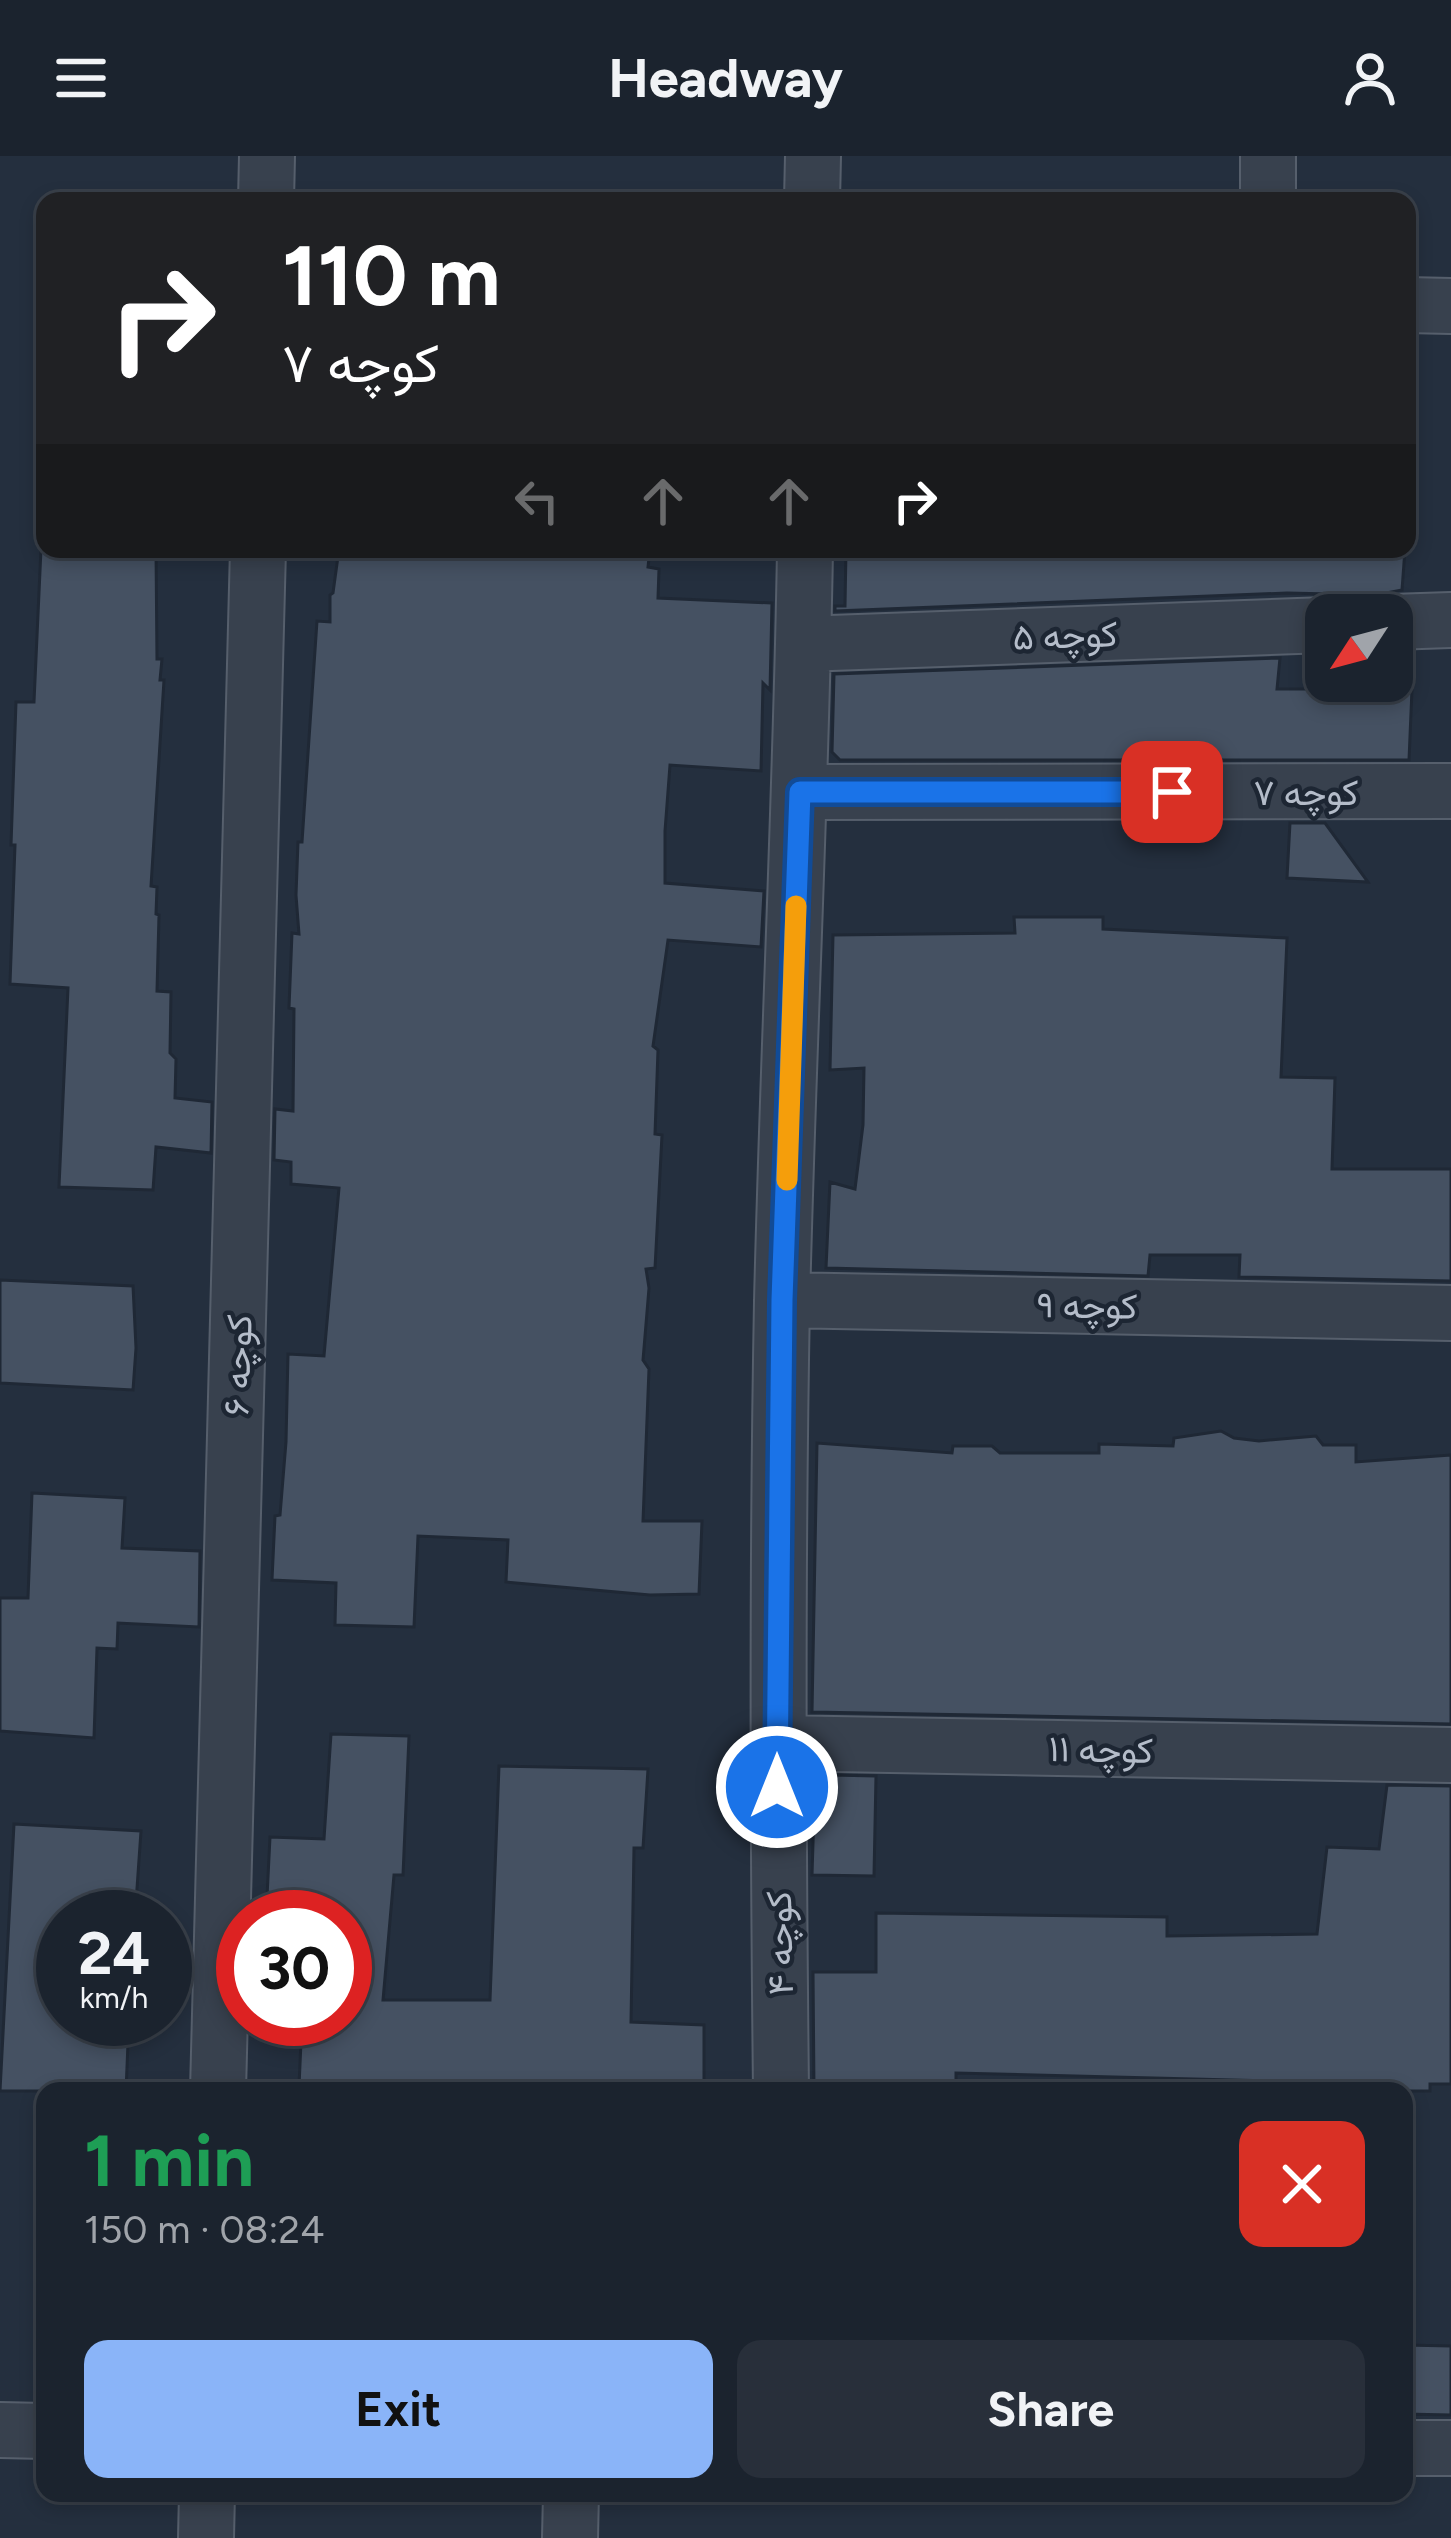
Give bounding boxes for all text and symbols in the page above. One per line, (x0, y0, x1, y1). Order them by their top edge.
icon: menu (48, 45, 114, 111)
icon: person (1337, 45, 1403, 111)
text: Headway (608, 46, 843, 111)
text: 110 m (282, 225, 501, 326)
icon: right (84, 240, 240, 396)
text: کوچه ۷ (282, 331, 439, 396)
icon: left (504, 468, 570, 534)
icon: ahead (630, 468, 696, 534)
icon: ahead (756, 468, 822, 534)
icon: right (882, 468, 948, 534)
north arrow (1305, 594, 1413, 702)
map controls (1305, 594, 1413, 702)
street label: کوچه ۵ (1012, 612, 1118, 662)
pin (1121, 741, 1223, 843)
icon: arrive (1139, 759, 1205, 825)
street label: کوچه ۷ (1254, 771, 1358, 817)
street label: کوچه ۹ (1036, 1283, 1138, 1331)
street label: کوچه ۶ (214, 1314, 264, 1416)
position arrow (714, 1724, 840, 1850)
street label: کوچه ۱۱ (1048, 1727, 1154, 1775)
speed limit sign: 30 (216, 1890, 372, 2046)
street label: کوچه ۴ (757, 1890, 805, 1995)
text: 24 (78, 1917, 150, 1989)
text: km/h (80, 1979, 148, 2016)
text: 1 min (84, 2118, 254, 2204)
button: close (1239, 2121, 1365, 2247)
text: 150 m · 08:24 (84, 2206, 324, 2253)
button: Exit (84, 2340, 713, 2478)
button: Share (737, 2340, 1365, 2478)

